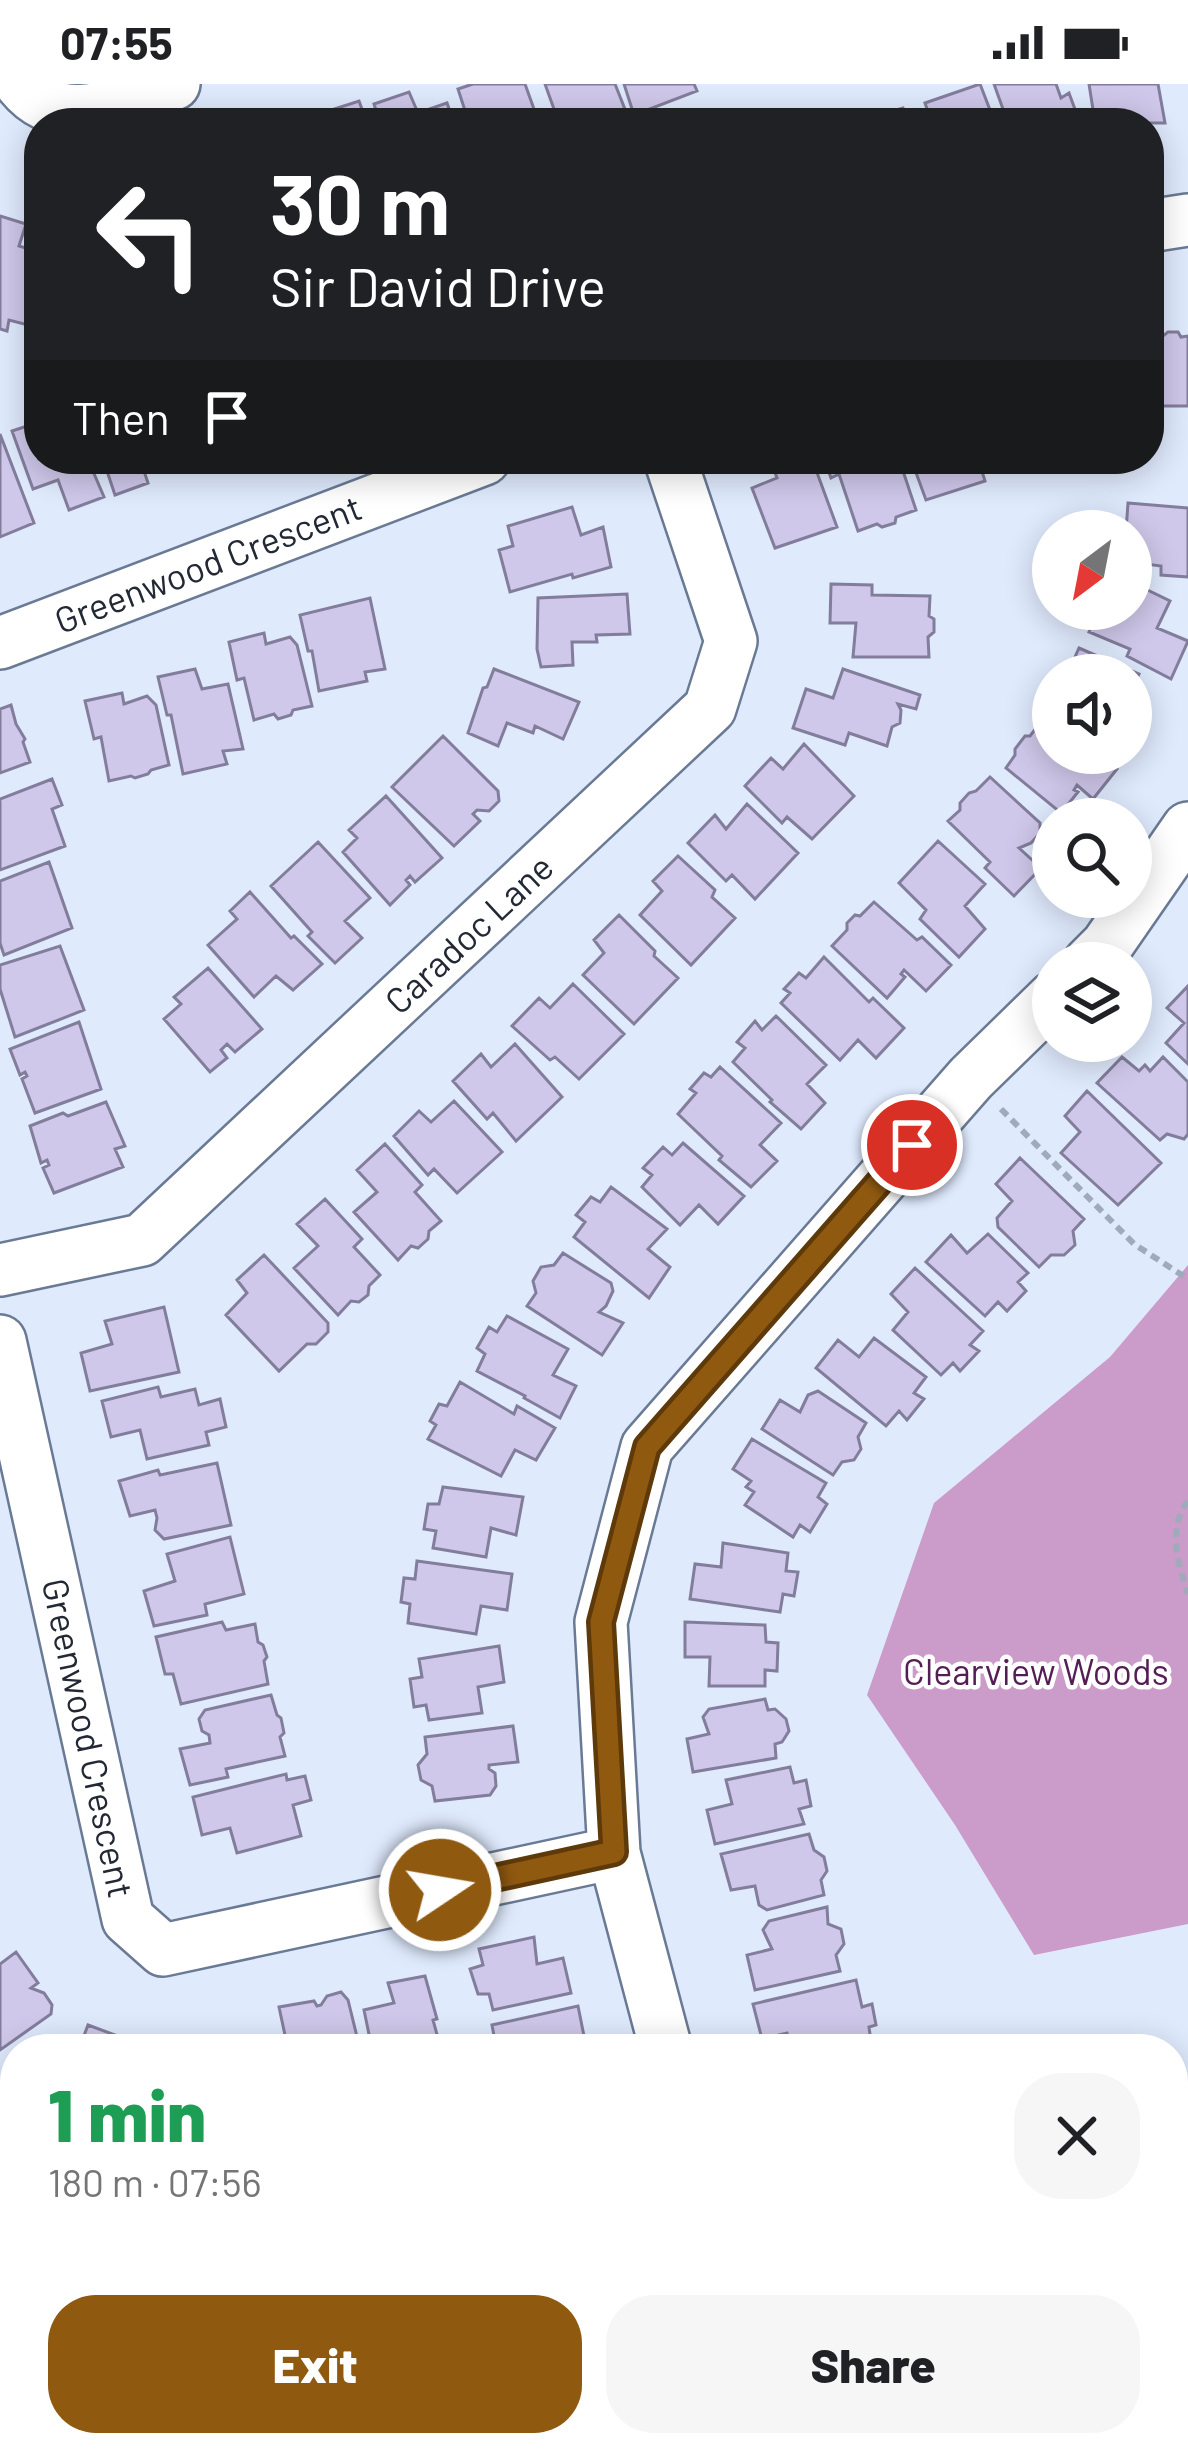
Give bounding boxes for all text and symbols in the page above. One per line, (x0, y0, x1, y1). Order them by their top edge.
text: 07:55 (60, 15, 173, 69)
text: 30 m (270, 151, 450, 252)
icon: left (72, 156, 228, 312)
text: Sir David Drive (270, 253, 606, 318)
icon: arrive (194, 384, 260, 450)
text: Then (72, 390, 170, 444)
street label: Greenwood Crescent (48, 484, 367, 641)
north arrow (1032, 510, 1152, 630)
map controls (1032, 510, 1152, 1062)
button: sound (1032, 654, 1152, 774)
button: search (1032, 798, 1152, 918)
street label: Caradoc Lane (375, 844, 561, 1022)
button: layers (1032, 942, 1152, 1062)
pin (861, 1094, 963, 1196)
icon: arrive (879, 1112, 945, 1178)
street label: Greenwood Crescent (35, 1574, 144, 1901)
park label: Clearview Woods (903, 1649, 1169, 1692)
position arrow (377, 1827, 503, 1953)
text: 1 min (48, 2070, 206, 2156)
button: close (1014, 2073, 1140, 2199)
text: 180 m · 07:56 (48, 2158, 262, 2205)
button: Exit (48, 2295, 582, 2433)
button: Share (606, 2295, 1140, 2433)

